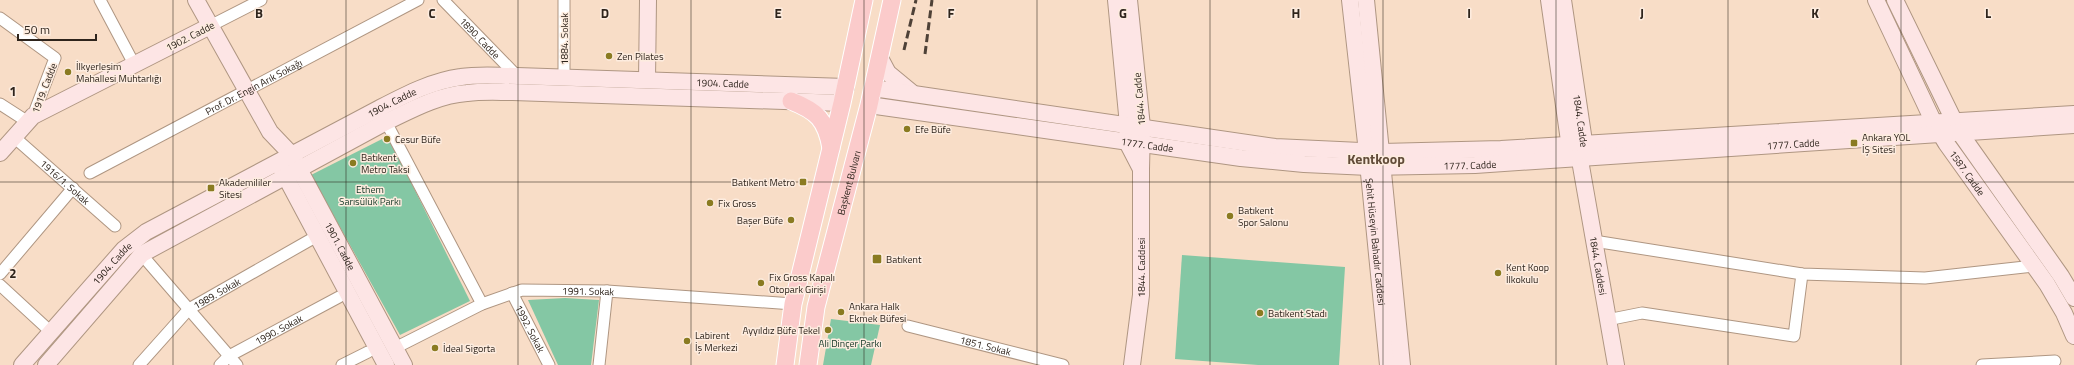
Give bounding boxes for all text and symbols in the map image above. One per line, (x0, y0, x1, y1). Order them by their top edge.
text: B (255, 3, 263, 23)
text: C (428, 3, 436, 23)
text: D (601, 3, 609, 23)
text: E (774, 3, 782, 23)
text: F (948, 3, 955, 23)
text: G (1119, 3, 1127, 23)
text: H (1292, 3, 1300, 23)
text: I (1467, 3, 1471, 23)
text: J (1640, 3, 1644, 23)
text: K (1811, 3, 1819, 23)
text: L (1985, 3, 1991, 23)
street label: 1884. Sokak (557, 13, 572, 65)
street label: 1890. Cadde (456, 14, 503, 63)
scale bar (18, 16, 96, 42)
street label: 1902. Cadde (163, 18, 217, 55)
text: 50 m (24, 20, 50, 39)
place label: Zen Pilates (617, 49, 664, 64)
marker: Zen Pilates (604, 51, 614, 61)
street label: Prof. Dr. Engin Arık Sokağı (203, 55, 305, 119)
place label: İlkyerleşim Mahallesi Muhtarlığı (76, 59, 161, 86)
street label: 1919. Cadde (28, 61, 61, 116)
marker: İlkyerleşim Mahallesi Muhtarlığı (63, 67, 73, 77)
street label: 1844. Cadde (1130, 72, 1149, 126)
street label: 1904. Cadde (696, 75, 749, 92)
text: 1 (9, 81, 17, 101)
street label: 1904. Cadde (365, 84, 419, 121)
street label: 1844. Cadde (1569, 93, 1592, 148)
place label: Efe Büfe (915, 122, 951, 137)
marker: Efe Büfe (902, 124, 912, 134)
place label: Ankara YOL İŞ Sitesi (1862, 130, 1910, 157)
place label: Cesur Büfe (395, 132, 441, 147)
marker: Cesur Büfe (382, 134, 392, 144)
street label: 1777. Cadde (1120, 134, 1174, 156)
street label: 1777. Cadde (1766, 135, 1820, 153)
marker: Ankara YOL İŞ Sitesi (1849, 138, 1859, 148)
street label: 1587. Cadde (1945, 147, 1988, 199)
district label: Kentkoop (1347, 148, 1405, 169)
street label: Başkent Bulvarı (833, 149, 865, 217)
place label: Batıkent Metro Taksi (361, 150, 410, 177)
street label: 1916/1. Sokak (37, 156, 93, 209)
street label: 1777. Cadde (1443, 157, 1497, 174)
marker: Batıkent Metro Taksi (348, 158, 358, 168)
place label: Akademililer Sitesi (219, 175, 271, 202)
place label: Batıkent Metro (732, 175, 795, 190)
marker: Batıkent Metro (798, 177, 808, 187)
street label: Şehit Hüseyin Bahadır Caddesi (1362, 177, 1389, 306)
park label: Ethem Sarısülük Parkı (339, 182, 401, 209)
marker: Akademililer Sitesi (206, 183, 216, 193)
place label: Fix Gross (718, 196, 757, 211)
marker: Fix Gross (705, 198, 715, 208)
place label: Batıkent Spor Salonu (1238, 203, 1288, 230)
marker: Batıkent Spor Salonu (1225, 211, 1235, 221)
place label: Başer Büfe (737, 213, 783, 228)
marker: Başer Büfe (786, 215, 796, 225)
street label: 1901. Cadde (321, 219, 359, 273)
street label: 1844. Caddesi (1585, 235, 1611, 296)
street label: 1844. Caddesi (1134, 238, 1149, 297)
street label: 1904. Cadde (89, 239, 135, 288)
place label: Batıkent (886, 252, 922, 267)
marker: Batıkent (871, 253, 883, 265)
place label: Kent Koop İlkokulu (1506, 260, 1549, 287)
text: 2 (9, 263, 17, 283)
marker: Kent Koop İlkokulu (1493, 268, 1503, 278)
place label: Fix Gross Kapalı Otopark Girişi (769, 270, 835, 297)
street label: 1989. Sokak (191, 274, 244, 313)
marker: Fix Gross Kapalı Otopark Girişi (756, 278, 766, 288)
street label: 1991. Sokak (562, 283, 615, 299)
place label: Ankara Halk Ekmek Büfesi (849, 299, 906, 326)
street label: 1992. Sokak (511, 302, 549, 356)
place label: Batıkent Stadı (1268, 306, 1327, 321)
marker: Ankara Halk Ekmek Büfesi (836, 307, 846, 317)
marker: Batıkent Stadı (1255, 308, 1265, 318)
street label: 1990. Sokak (252, 311, 306, 349)
place label: Ayyıldız Büfe Tekel (742, 323, 820, 338)
marker: Ayyıldız Büfe Tekel (823, 325, 833, 335)
place label: Labirent İş Merkezi (695, 328, 738, 355)
street label: 1851. Sokak (958, 332, 1013, 360)
marker: Labirent İş Merkezi (682, 336, 692, 346)
park label: Ali Dinçer Parkı (818, 336, 882, 351)
place label: İdeal Sigorta (443, 341, 495, 356)
marker: İdeal Sigorta (430, 343, 440, 353)

